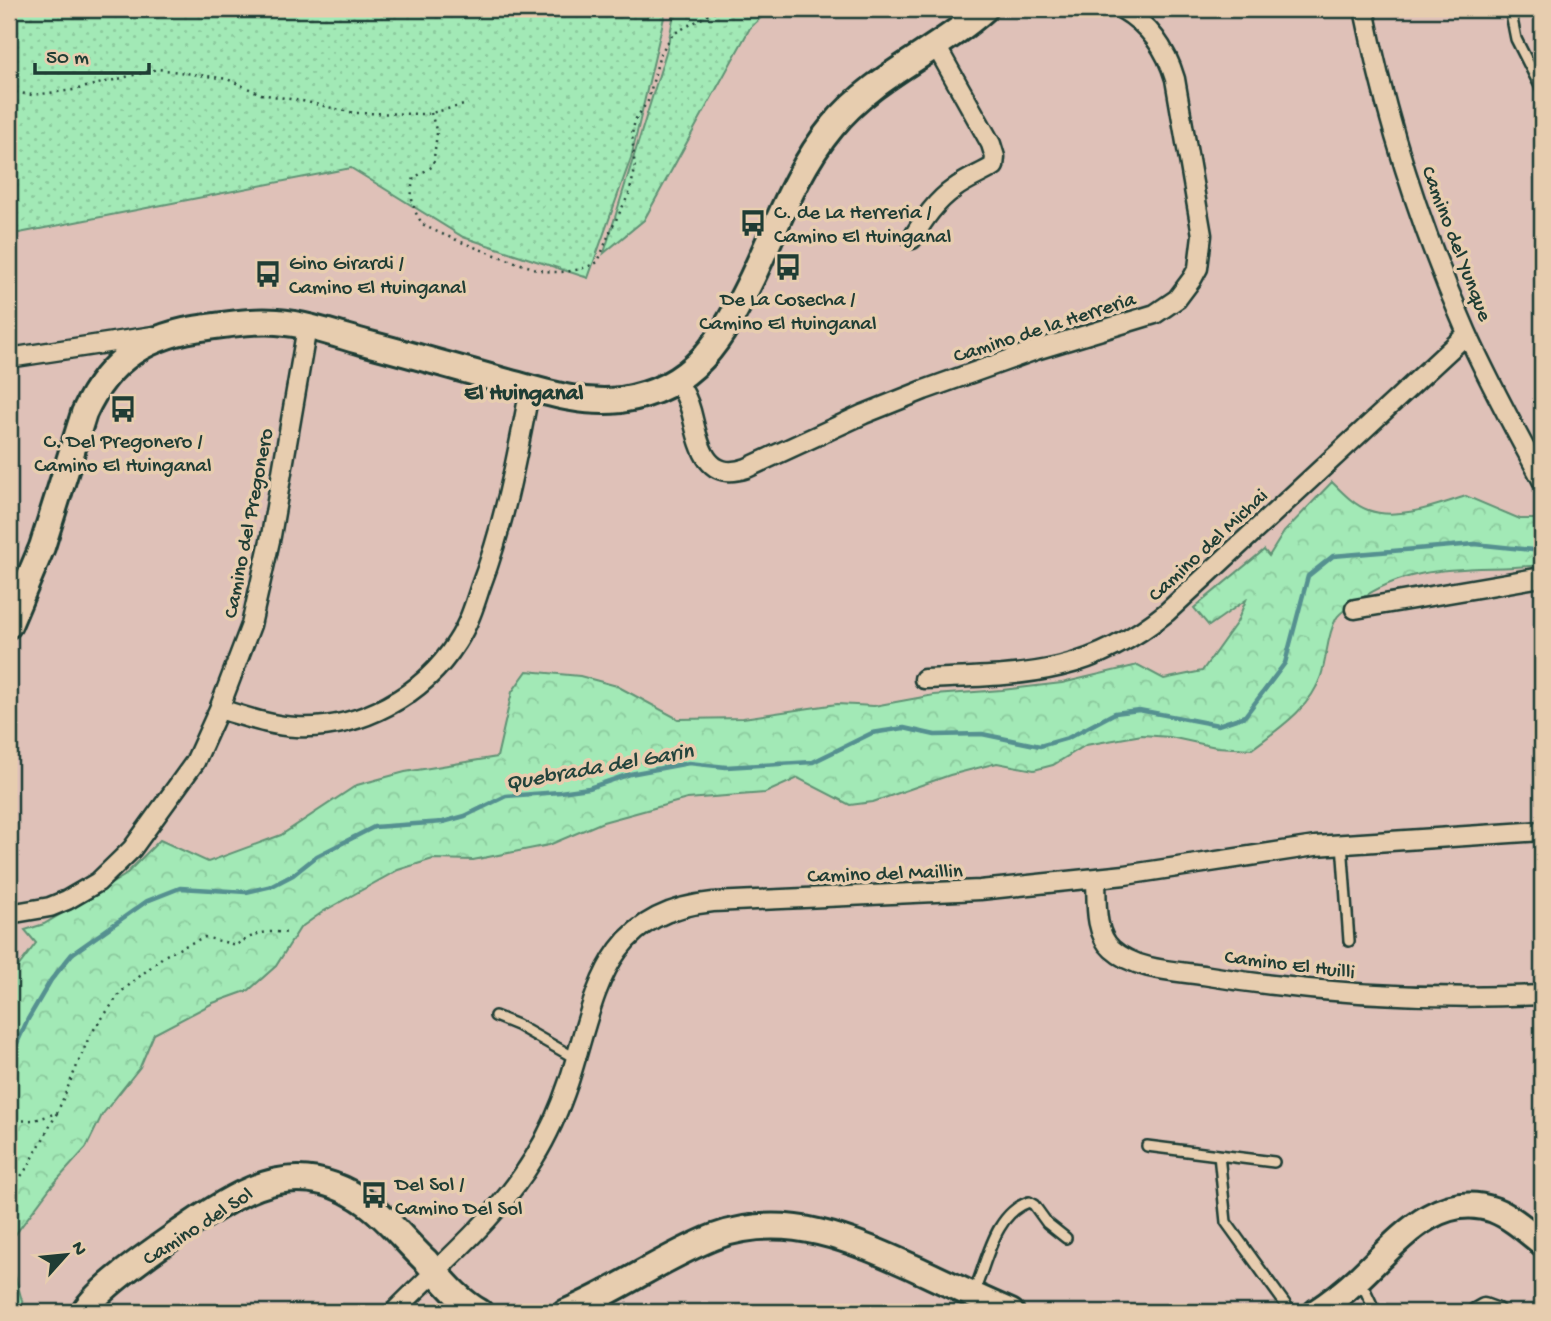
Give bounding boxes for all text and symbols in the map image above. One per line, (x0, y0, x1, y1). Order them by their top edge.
scale bar (35, 32, 149, 76)
text: 50 m (46, 47, 89, 72)
street label: Camino del Yunque (1414, 163, 1496, 326)
place label: C. de La Herreria / Camino El Huinganal (774, 202, 951, 251)
bus stop icon: C. de La Herreria / Camino El Huinganal (738, 208, 768, 238)
bus stop icon: De La Cosecha / Camino El Huinganal (773, 252, 803, 282)
place label: Gino Girardi / Camino El Huinganal (289, 253, 466, 302)
bus stop icon: Gino Girardi / Camino El Huinganal (253, 259, 283, 289)
street label: Camino de la Herreria (951, 288, 1141, 371)
place label: De La Cosecha / Camino El Huinganal (699, 289, 877, 338)
district label: El Huinganal (464, 381, 584, 408)
bus stop icon: C. Del Pregonero / Camino El Huinganal (108, 394, 138, 424)
street label: Camino del Pregonero (220, 426, 281, 621)
place label: C. Del Pregonero / Camino El Huinganal (34, 431, 212, 480)
street label: Camino del Michai (1144, 485, 1275, 609)
water label: Quebrada del Garin (504, 738, 697, 798)
street label: Camino del Maillin (807, 860, 963, 891)
street label: Camino El Huilli (1223, 946, 1356, 987)
place label: Del Sol / Camino Del Sol (393, 1174, 523, 1223)
bus stop icon: Del Sol / Camino Del Sol (359, 1180, 389, 1210)
street label: Camino del Sol (139, 1183, 259, 1273)
north arrow (32, 1220, 102, 1290)
text: N (65, 1238, 91, 1260)

